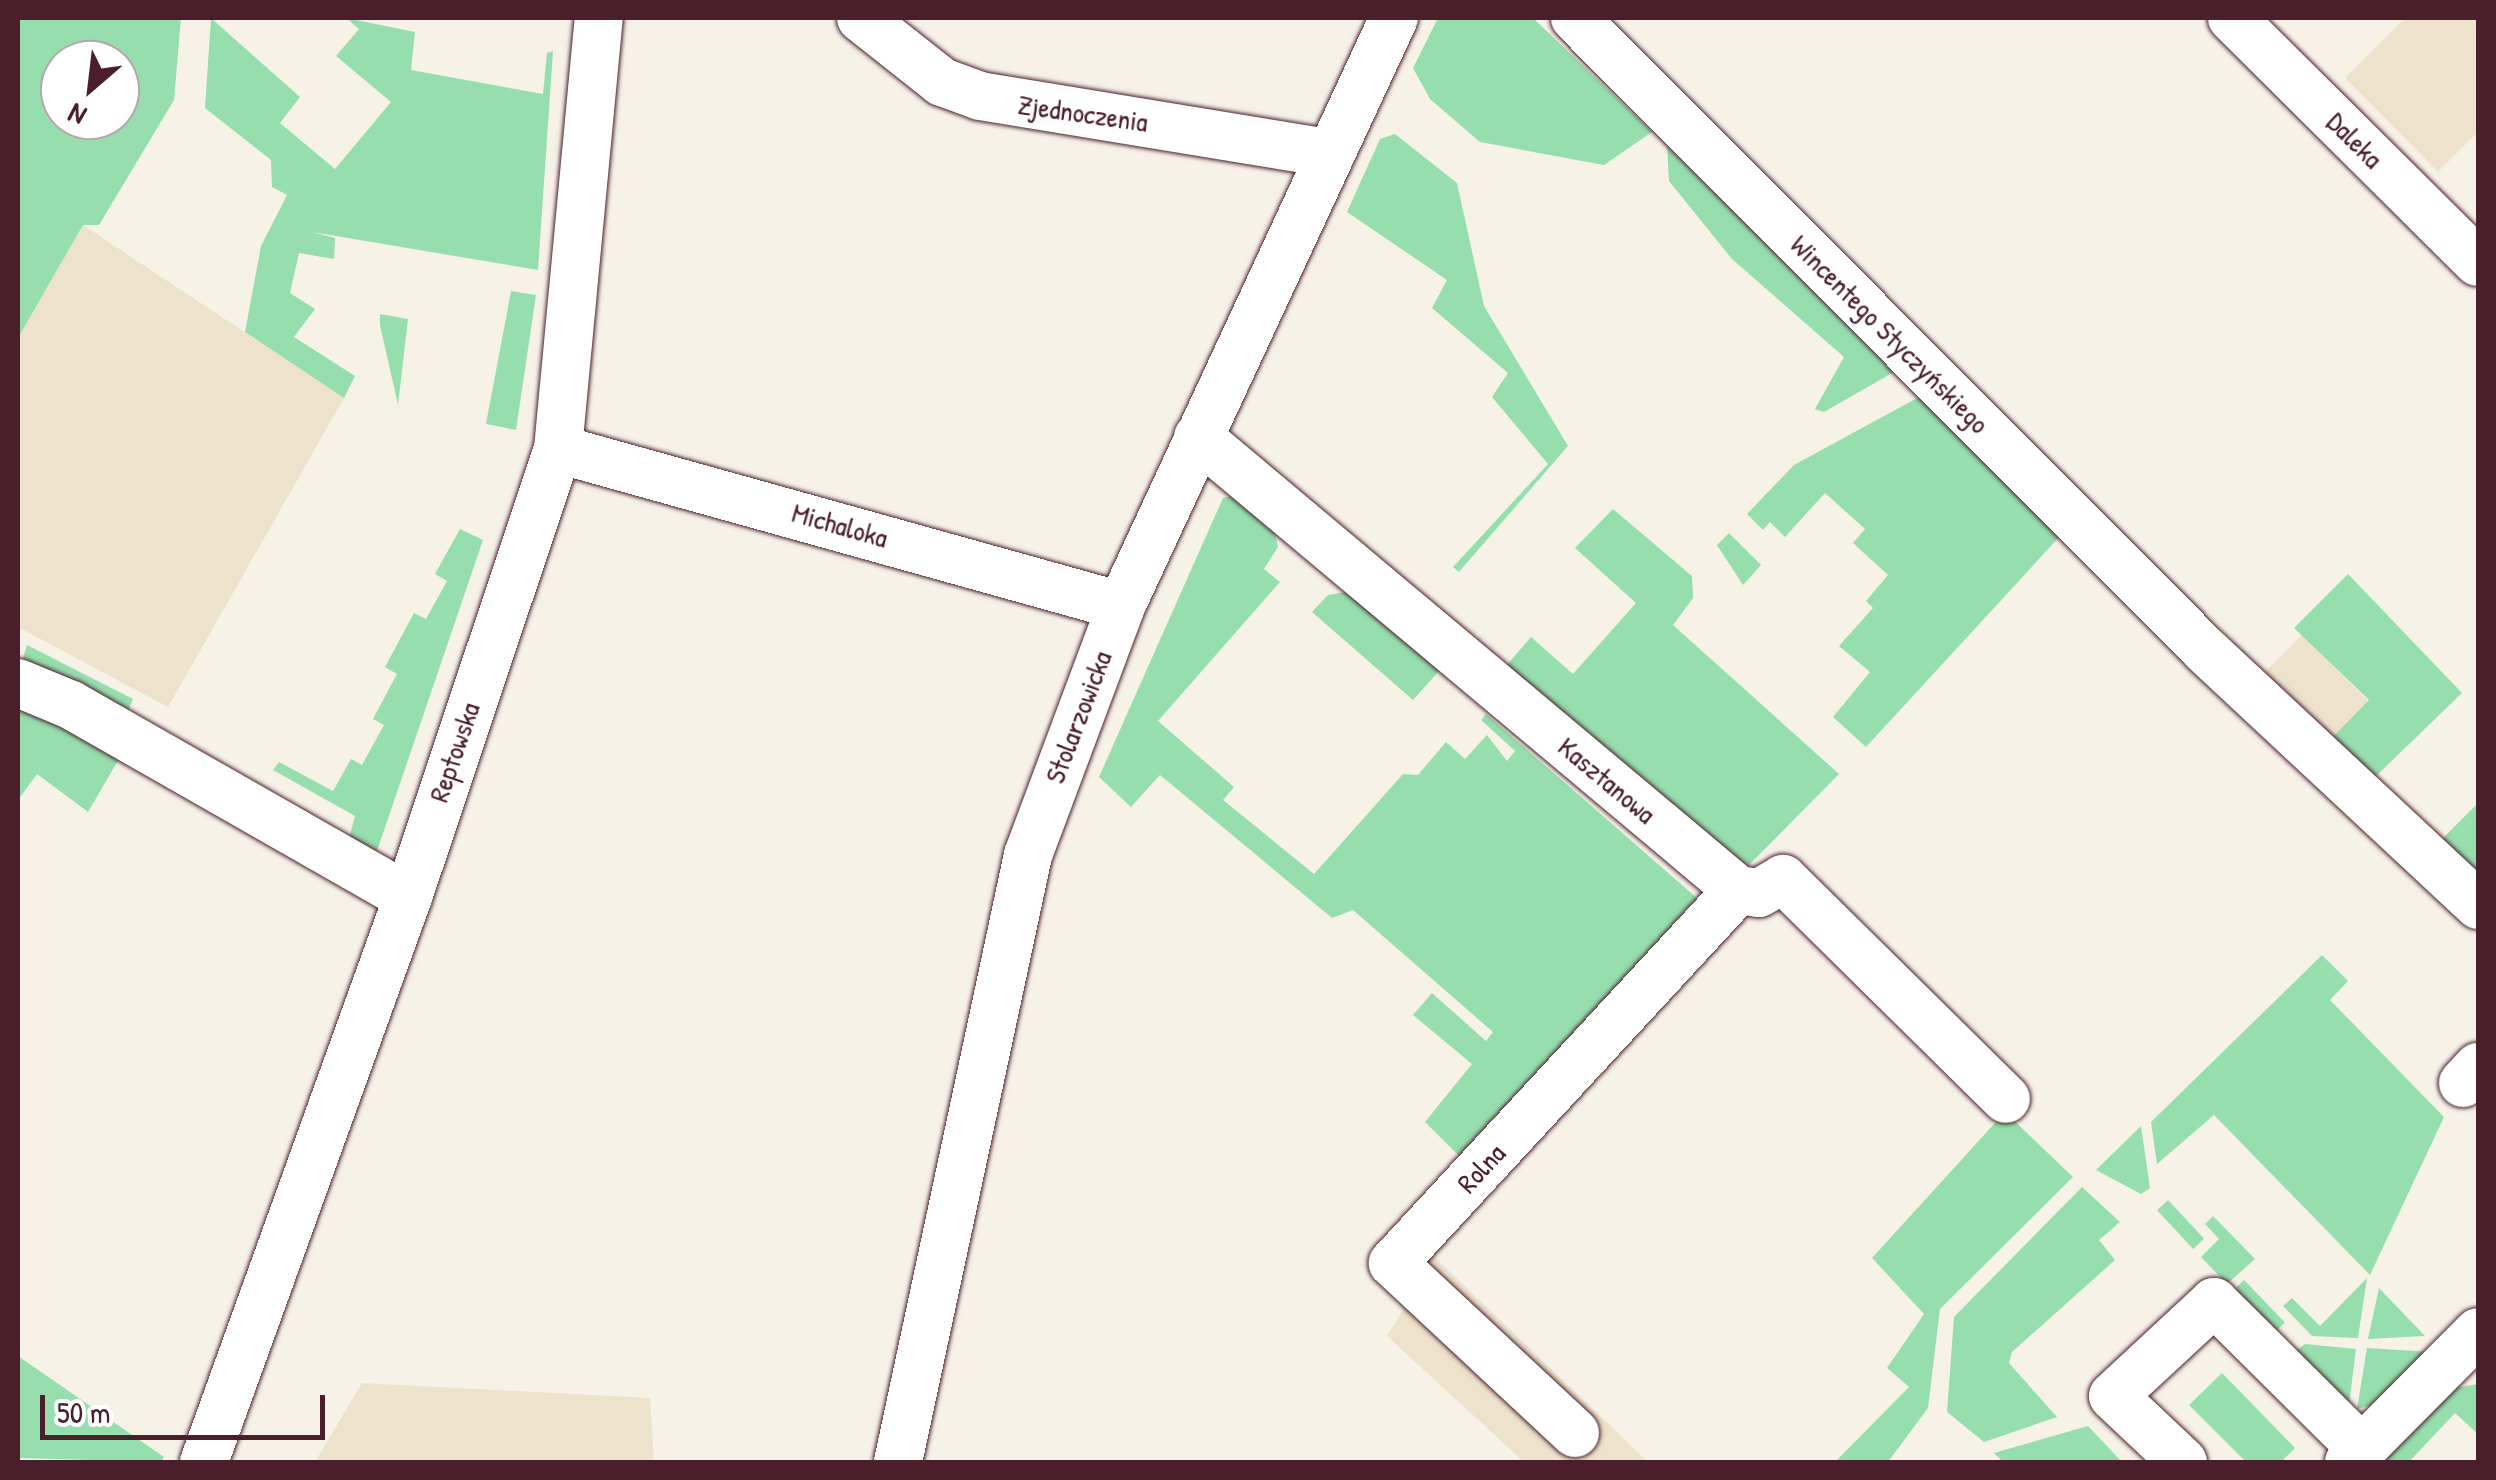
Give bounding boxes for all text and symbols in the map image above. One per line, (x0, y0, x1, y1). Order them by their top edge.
north arrow (40, 40, 140, 140)
street label: Zjednoczenia (1016, 87, 1150, 139)
text: N (61, 94, 92, 135)
street label: Daleka (2320, 105, 2390, 175)
street label: Wincentego Styczyńskiego (1784, 228, 1996, 440)
street label: Michaloka (788, 495, 892, 555)
street label: Stolarzowicka (1037, 646, 1119, 788)
street label: Reptowska (421, 698, 487, 806)
street label: Kasztanowa (1551, 730, 1663, 830)
street label: Rolna (1450, 1136, 1512, 1200)
scale bar (45, 1375, 330, 1437)
text: 50 m (57, 1392, 110, 1432)

